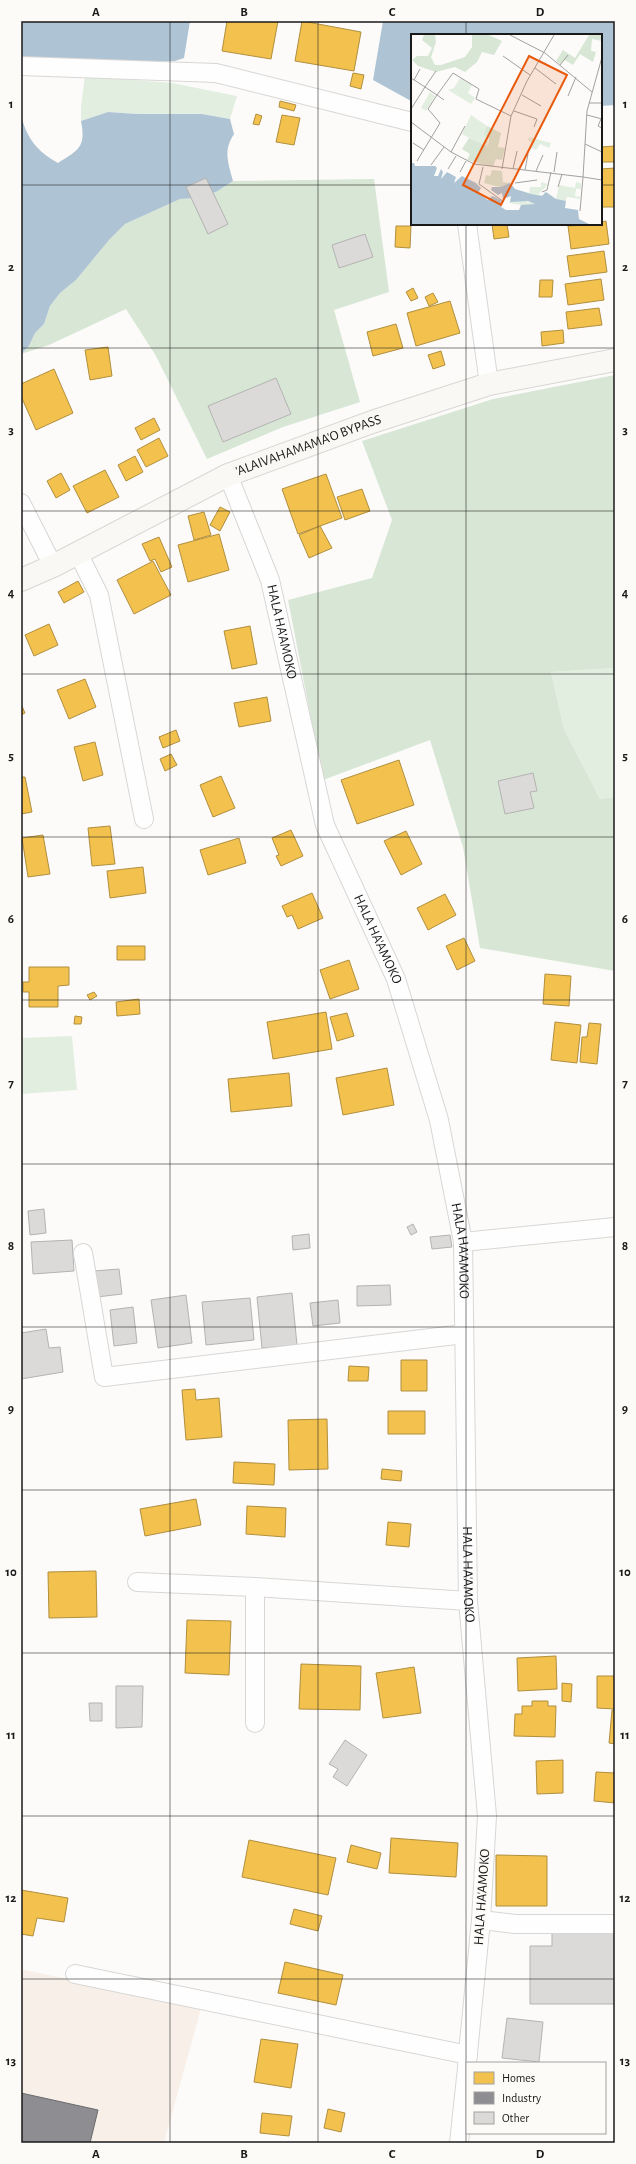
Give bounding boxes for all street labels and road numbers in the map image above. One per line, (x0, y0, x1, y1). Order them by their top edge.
street label: 'ALAIVAHAMAMA'O BYPASS (234, 412, 383, 479)
street label: HALA HA'AMOKO (264, 583, 299, 680)
street label: HALA HA'AMOKO (351, 893, 404, 985)
street label: HALA HA'AMOKO (448, 1202, 471, 1299)
street label: HALA HA'AMOKO (460, 1526, 477, 1623)
street label: HALA HA'AMOKO (472, 1848, 492, 1946)

